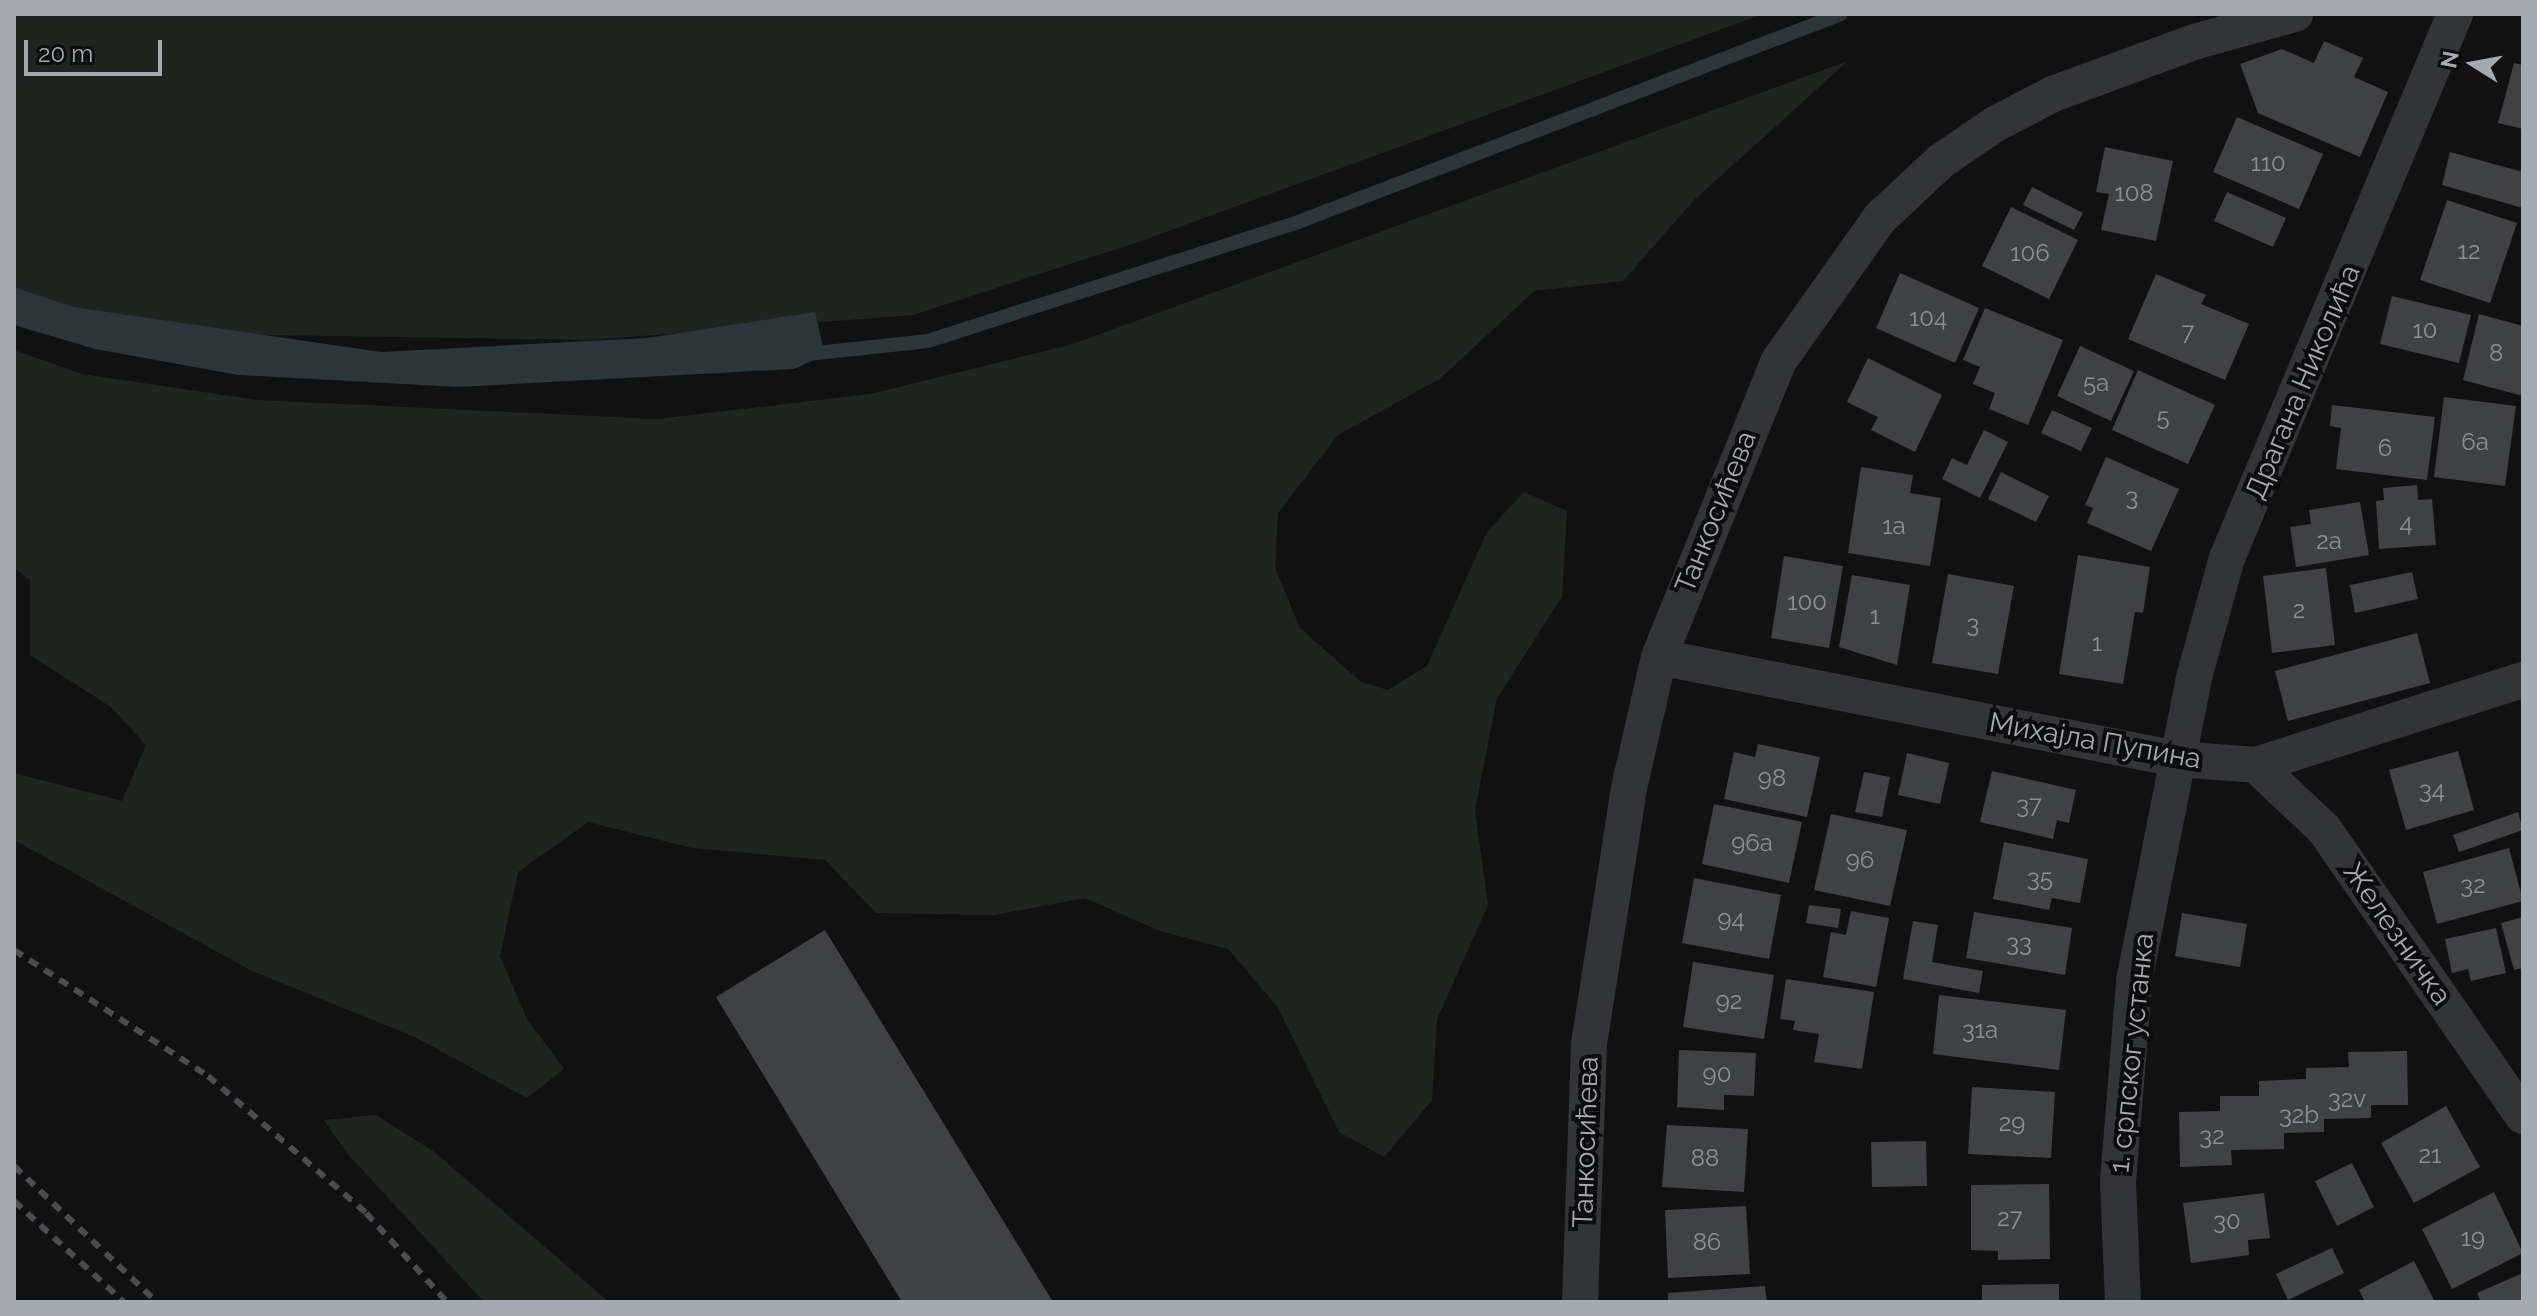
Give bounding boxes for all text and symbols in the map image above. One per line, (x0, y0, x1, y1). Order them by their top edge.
scale bar (28, 24, 166, 74)
north arrow (2433, 24, 2513, 104)
text: 20 m (38, 39, 93, 68)
text: N (2435, 49, 2464, 70)
house number: 110 (2250, 149, 2286, 177)
house number: 108 (2114, 179, 2154, 207)
house number: 12 (2458, 237, 2480, 265)
house number: 106 (2010, 239, 2050, 267)
street label: Драгана Николића (2239, 260, 2367, 504)
house number: 104 (1909, 304, 1947, 332)
house number: 10 (2413, 316, 2437, 344)
house number: 7 (2182, 318, 2194, 346)
house number: 8 (2489, 339, 2503, 367)
house number: 5a (2083, 369, 2109, 397)
house number: 5 (2156, 403, 2170, 431)
street label: Танкосићева (1668, 426, 1764, 598)
house number: 6a (2461, 428, 2489, 456)
house number: 6 (2378, 434, 2392, 462)
house number: 3 (2126, 483, 2138, 511)
house number: 4 (2399, 509, 2413, 537)
house number: 1a (1882, 512, 1906, 540)
house number: 2a (2316, 527, 2342, 555)
house number: 100 (1787, 588, 1827, 616)
house number: 2 (2293, 596, 2305, 624)
house number: 1 (1870, 602, 1880, 630)
house number: 3 (1967, 610, 1979, 638)
house number: 1 (2092, 629, 2102, 657)
street label: Михајла Пупина (1987, 706, 2203, 776)
house number: 98 (1758, 764, 1786, 792)
house number: 34 (2419, 776, 2445, 804)
house number: 37 (2016, 791, 2042, 819)
house number: 96a (1731, 829, 1773, 857)
house number: 96 (1846, 846, 1874, 874)
street label: Железничка (2336, 857, 2458, 1011)
house number: 35 (2027, 864, 2053, 892)
house number: 32 (2460, 871, 2486, 899)
house number: 94 (1717, 905, 1745, 933)
house number: 33 (2006, 929, 2032, 957)
street label: 1. српског устанка (2103, 931, 2161, 1175)
house number: 92 (1716, 987, 1742, 1015)
house number: 31a (1962, 1016, 1998, 1044)
street label: Танкосићева (1566, 1056, 1606, 1228)
house number: 90 (1703, 1060, 1731, 1088)
house number: 32v (2328, 1085, 2366, 1113)
house number: 32b (2279, 1101, 2319, 1129)
house number: 29 (1999, 1109, 2025, 1137)
house number: 32 (2199, 1122, 2225, 1150)
house number: 21 (2419, 1141, 2441, 1169)
house number: 88 (1691, 1144, 1719, 1172)
house number: 27 (1997, 1204, 2023, 1232)
house number: 30 (2213, 1207, 2241, 1235)
house number: 19 (2461, 1224, 2485, 1252)
house number: 86 (1693, 1228, 1721, 1256)

